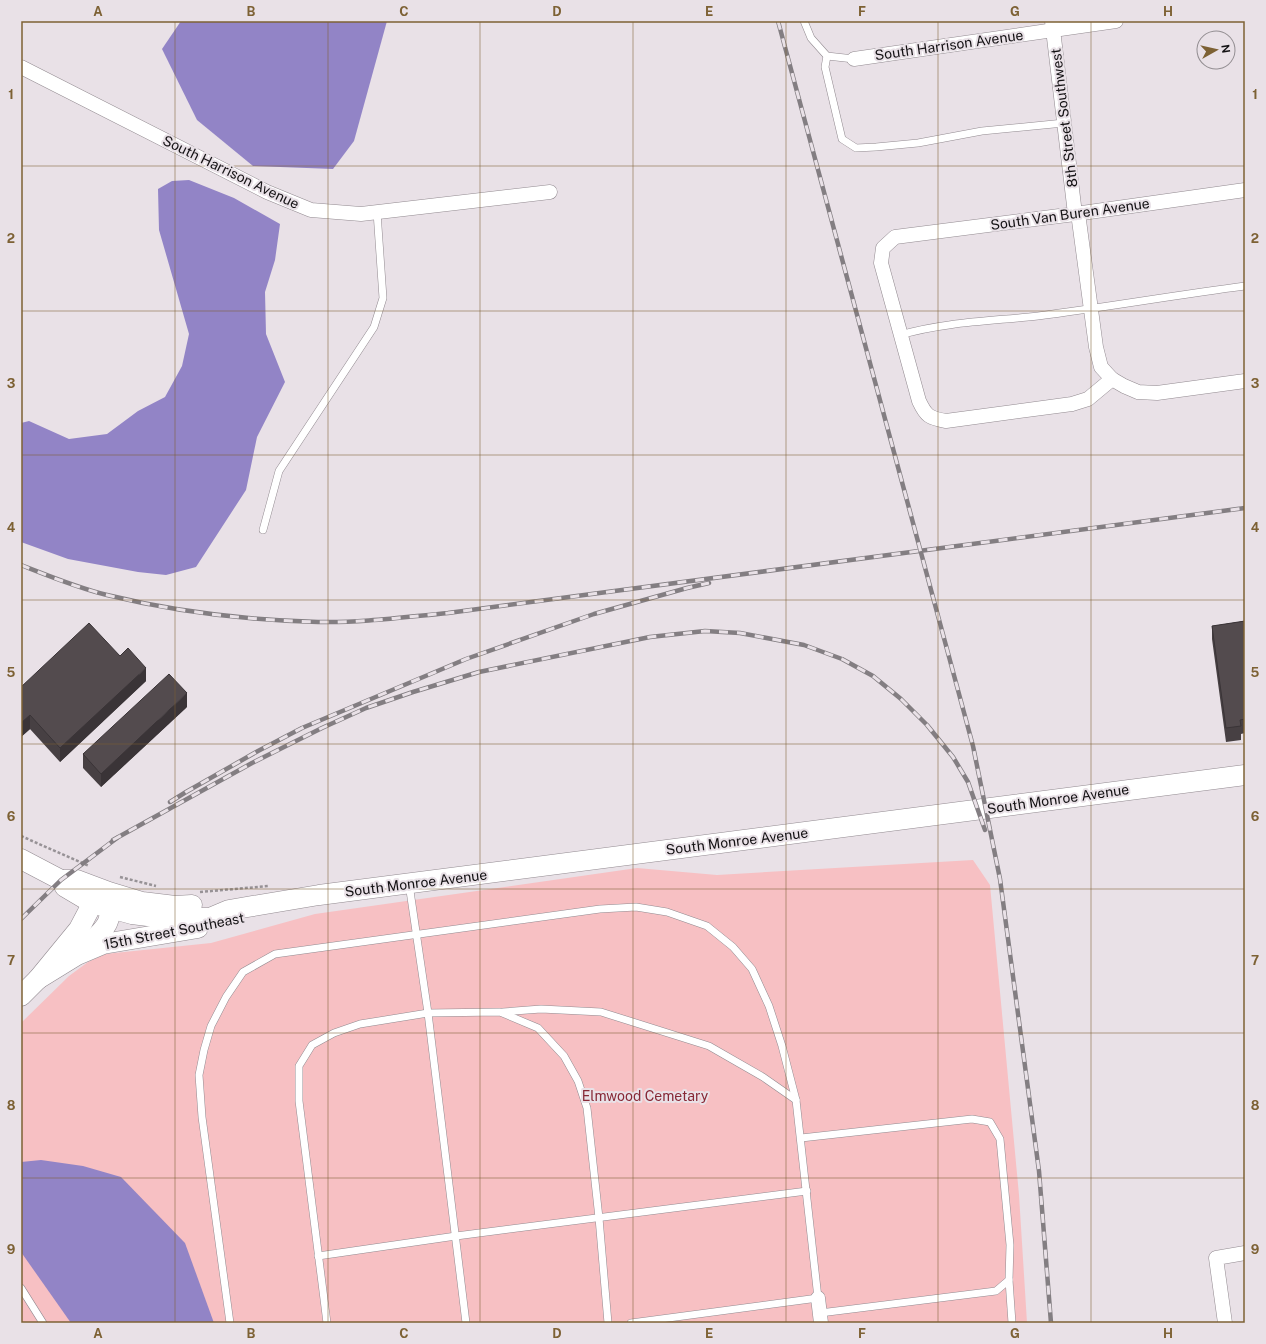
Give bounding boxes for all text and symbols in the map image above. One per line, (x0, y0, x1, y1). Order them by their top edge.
text: A (93, 4, 103, 19)
text: B (247, 4, 256, 19)
text: C (399, 4, 409, 19)
text: D (552, 4, 562, 19)
text: E (705, 4, 713, 19)
text: F (858, 4, 866, 19)
text: G (1010, 4, 1020, 19)
text: H (1163, 4, 1173, 19)
street label: South Harrison Avenue (874, 27, 1024, 63)
north arrow (1196, 30, 1236, 70)
text: N (1219, 44, 1232, 54)
street label: 8th Street Southwest (1048, 48, 1080, 188)
text: 1 (8, 87, 14, 102)
text: 1 (1252, 87, 1258, 102)
street label: South Harrison Avenue (160, 132, 302, 212)
street label: South Van Buren Avenue (989, 195, 1151, 233)
text: 2 (7, 231, 15, 246)
text: 2 (1251, 231, 1259, 246)
text: 3 (7, 376, 16, 391)
text: 3 (1251, 376, 1260, 391)
text: 4 (7, 520, 16, 535)
text: 4 (1251, 520, 1260, 535)
text: 5 (7, 665, 16, 680)
text: 5 (1251, 665, 1260, 680)
street label: South Monroe Avenue (986, 781, 1130, 817)
text: 6 (7, 809, 16, 824)
text: 6 (1251, 809, 1260, 824)
street label: South Monroe Avenue (665, 824, 809, 858)
street label: South Monroe Avenue (344, 866, 488, 900)
street label: 15th Street Southeast (102, 910, 246, 952)
text: 7 (7, 953, 15, 968)
text: 7 (1251, 953, 1259, 968)
park label: Elmwood Cemetary (582, 1088, 709, 1104)
text: 8 (7, 1098, 16, 1113)
text: 8 (1251, 1098, 1260, 1113)
text: 9 (7, 1242, 15, 1257)
text: 9 (1251, 1242, 1259, 1257)
text: A (93, 1326, 103, 1341)
text: B (247, 1326, 256, 1341)
text: C (399, 1326, 409, 1341)
text: D (552, 1326, 562, 1341)
text: E (705, 1326, 713, 1341)
text: F (858, 1326, 866, 1341)
text: G (1010, 1326, 1020, 1341)
text: H (1163, 1326, 1173, 1341)

